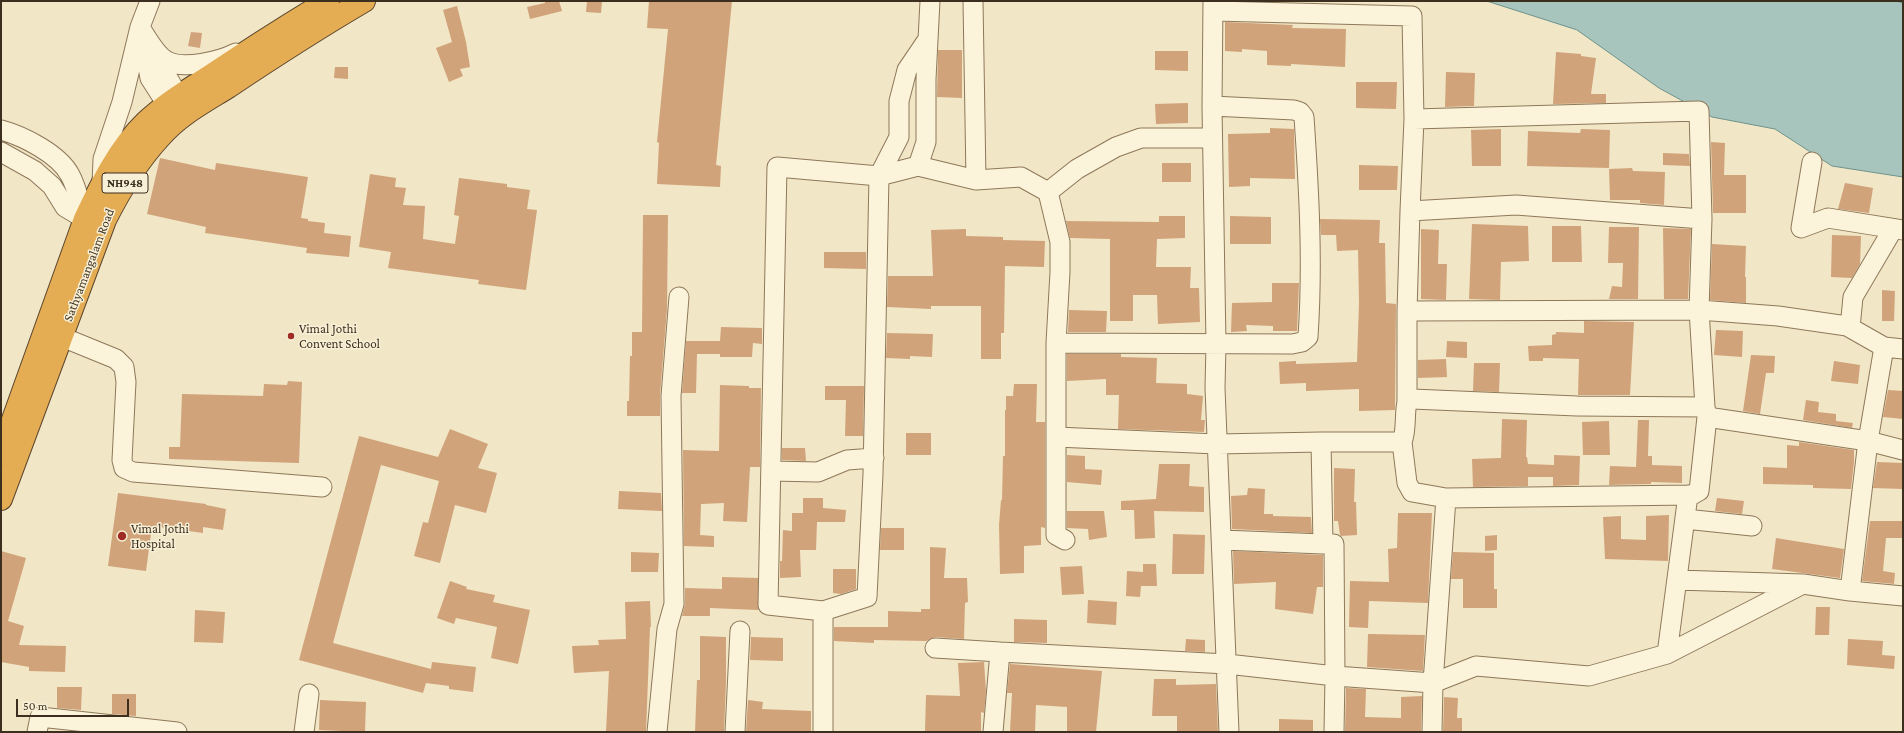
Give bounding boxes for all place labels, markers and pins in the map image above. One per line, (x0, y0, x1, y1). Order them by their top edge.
place label: Vimal Jothi Convent School (299, 321, 380, 352)
marker: Vimal Jothi Convent School (286, 331, 296, 341)
place label: Vimal Jothi Hospital (131, 521, 189, 552)
marker: Vimal Jothi Hospital (116, 530, 128, 542)

